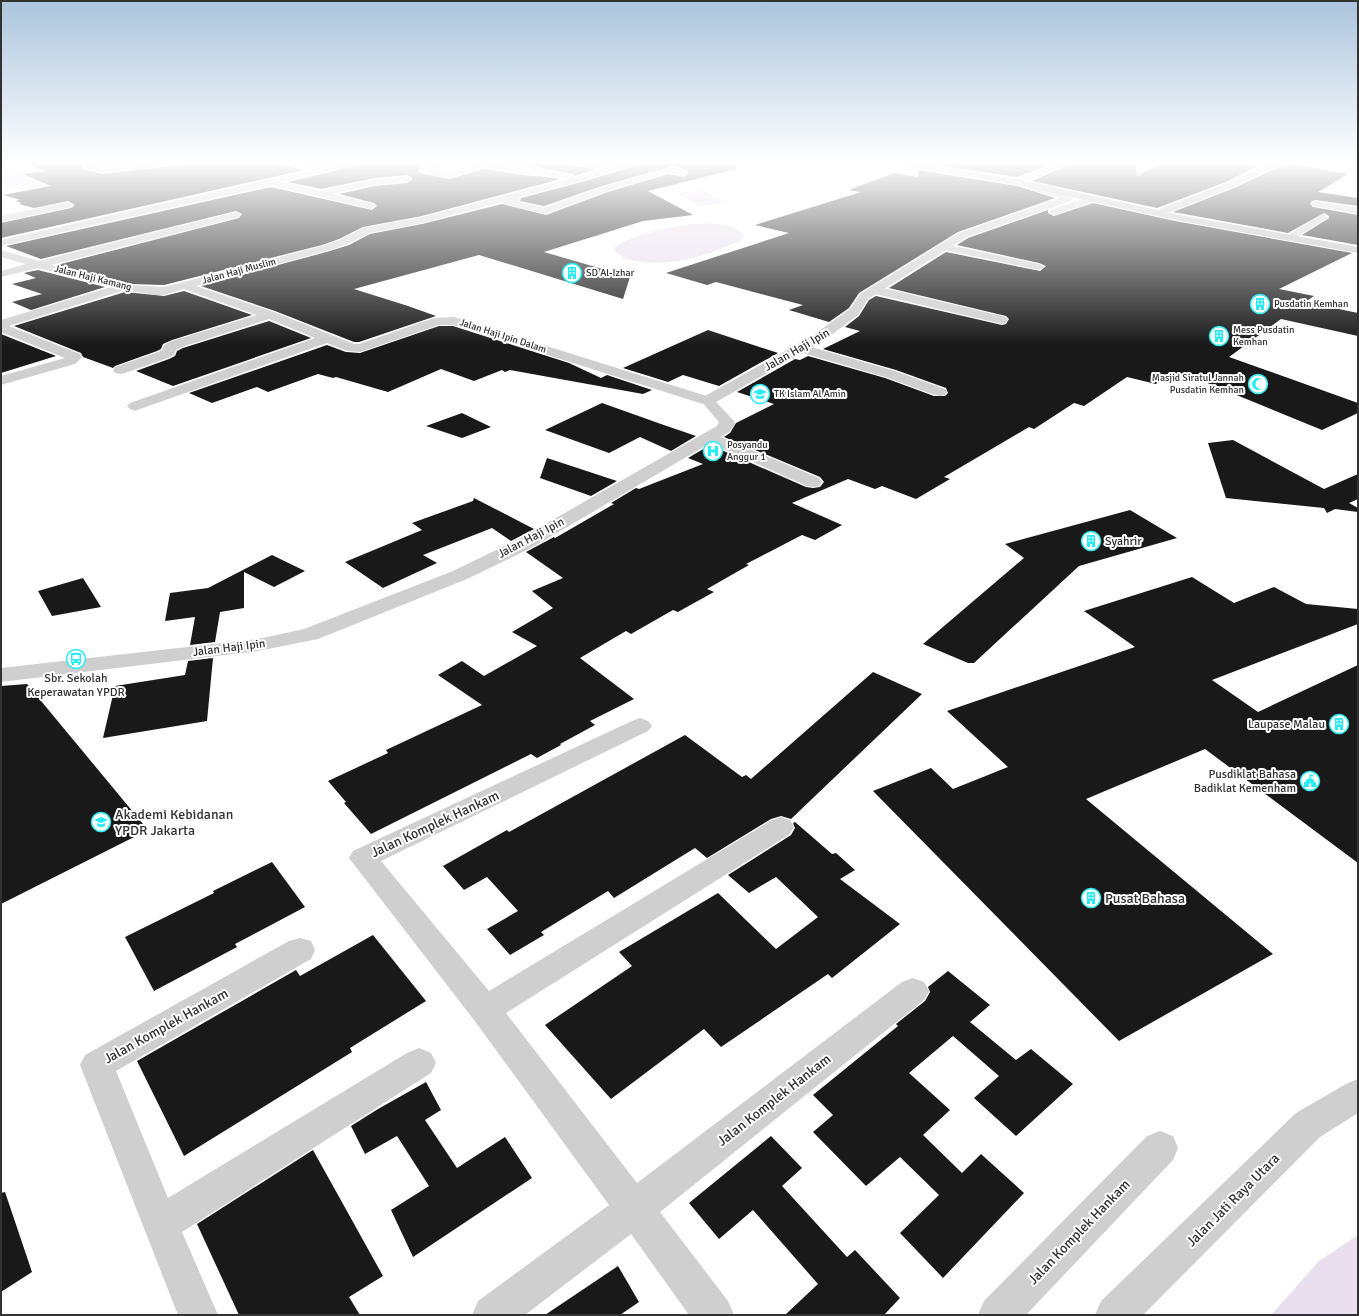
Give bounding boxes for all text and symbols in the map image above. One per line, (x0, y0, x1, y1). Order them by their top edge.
street label: Jalan Haji Muslim (201, 255, 277, 287)
building icon: SD Al-Izhar (561, 262, 583, 284)
street label: Jalan Haji Kamang (53, 263, 133, 293)
place label: SD Al-Izhar (586, 267, 635, 279)
building icon: Pusdatin Kemhan (1249, 293, 1271, 315)
place label: Pusdatin Kemhan (1274, 298, 1348, 310)
street label: Jalan Haji Ipin Dalam (458, 316, 548, 356)
place label: Mess Pusdatin Kemhan (1233, 324, 1294, 348)
street label: Jalan Haji Ipin (762, 325, 832, 375)
building icon: Mess Pusdatin Kemhan (1208, 325, 1230, 347)
place label: Masjid Siratul Jannah Pusdatin Kemhan (1152, 372, 1244, 396)
mosque icon: Masjid Siratul Jannah Pusdatin Kemhan (1247, 373, 1269, 395)
school or university icon: TK Islam Al Amin (749, 383, 771, 405)
place label: TK Islam Al Amin (774, 388, 846, 400)
place label: Posyandu Anggur 1 (727, 439, 768, 463)
hospital icon: Posyandu Anggur 1 (702, 440, 724, 462)
street label: Jalan Haji Ipin (495, 514, 567, 562)
building icon: Syahrir (1080, 530, 1102, 552)
place label: Syahrir (1105, 534, 1142, 549)
street label: Jalan Haji Ipin (192, 636, 266, 660)
bus stop icon: Sbr. Sekolah Keperawatan YPDR (65, 648, 87, 670)
place label: Sbr. Sekolah Keperawatan YPDR (27, 671, 125, 700)
building icon: Laupase Malau (1328, 713, 1350, 735)
place label: Laupase Malau (1248, 717, 1325, 732)
place label: Pusdiklat Bahasa Badiklat Kemenham (1194, 767, 1296, 796)
public building icon: Pusdiklat Bahasa Badiklat Kemenham (1299, 770, 1321, 792)
street label: Jalan Komplek Hankam (368, 787, 502, 861)
place label: Akademi Kebidanan YPDR Jakarta (115, 806, 233, 839)
school or university icon: Akademi Kebidanan YPDR Jakarta (90, 811, 112, 833)
building icon: Pusat Bahasa (1080, 887, 1102, 909)
place label: Pusat Bahasa (1105, 890, 1185, 907)
street label: Jalan Komplek Hankam (101, 985, 231, 1067)
street label: Jalan Komplek Hankam (714, 1050, 834, 1150)
street label: Jalan Jati Raya Utara (1183, 1150, 1283, 1250)
street label: Jalan Komplek Hankam (1024, 1176, 1134, 1288)

